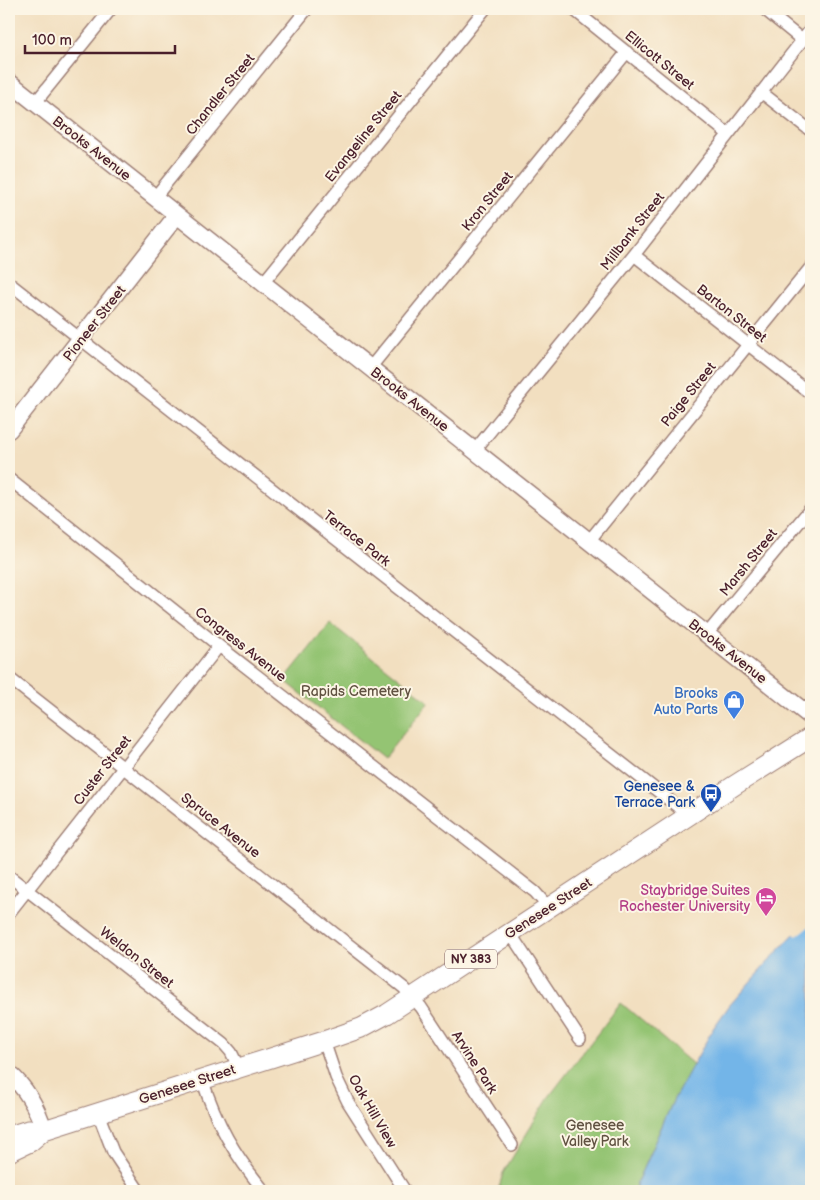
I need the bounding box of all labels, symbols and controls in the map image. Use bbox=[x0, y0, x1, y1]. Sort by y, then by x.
scale bar bbox=[25, 22, 175, 54]
street label: Ellicott Street bbox=[621, 27, 698, 94]
text: 100 m bbox=[32, 31, 72, 50]
street label: Chandler Street bbox=[182, 50, 259, 138]
street label: Evangeline Street bbox=[321, 87, 406, 185]
street label: Brooks Avenue bbox=[49, 113, 134, 184]
street label: Kron Street bbox=[458, 168, 517, 234]
street label: Millbank Street bbox=[597, 188, 668, 274]
street label: Pioneer Street bbox=[60, 281, 130, 365]
street label: Barton Street bbox=[693, 281, 771, 346]
street label: Paige Street bbox=[657, 358, 720, 430]
street label: Brooks Avenue bbox=[367, 364, 452, 435]
street label: Terrace Park bbox=[320, 507, 394, 570]
street label: Marsh Street bbox=[716, 525, 781, 599]
street label: Congress Avenue bbox=[191, 603, 290, 685]
street label: Brooks Avenue bbox=[685, 616, 770, 687]
park label: Rapids Cemetery bbox=[301, 683, 412, 700]
place label: Brooks Auto Parts bbox=[654, 685, 718, 718]
shop icon: Brooks Auto Parts bbox=[722, 689, 746, 720]
street label: Custer Street bbox=[70, 731, 135, 809]
place label: Genesee & Terrace Park bbox=[614, 778, 695, 811]
bus stop icon: Genesee & Terrace Park bbox=[699, 782, 723, 813]
street label: Spruce Avenue bbox=[178, 789, 264, 862]
street label: Genesee Street bbox=[502, 874, 596, 943]
place label: Staybridge Suites Rochester University bbox=[619, 882, 751, 915]
hotel icon: Staybridge Suites Rochester University bbox=[754, 886, 778, 917]
street label: Weldon Street bbox=[96, 923, 178, 992]
road number: NY 383 bbox=[445, 950, 497, 969]
street label: Arvine Park bbox=[448, 1028, 501, 1097]
street label: Genesee Street bbox=[137, 1061, 238, 1108]
street label: Oak Hill View bbox=[345, 1072, 401, 1151]
park label: Genesee Valley Park bbox=[561, 1117, 629, 1150]

